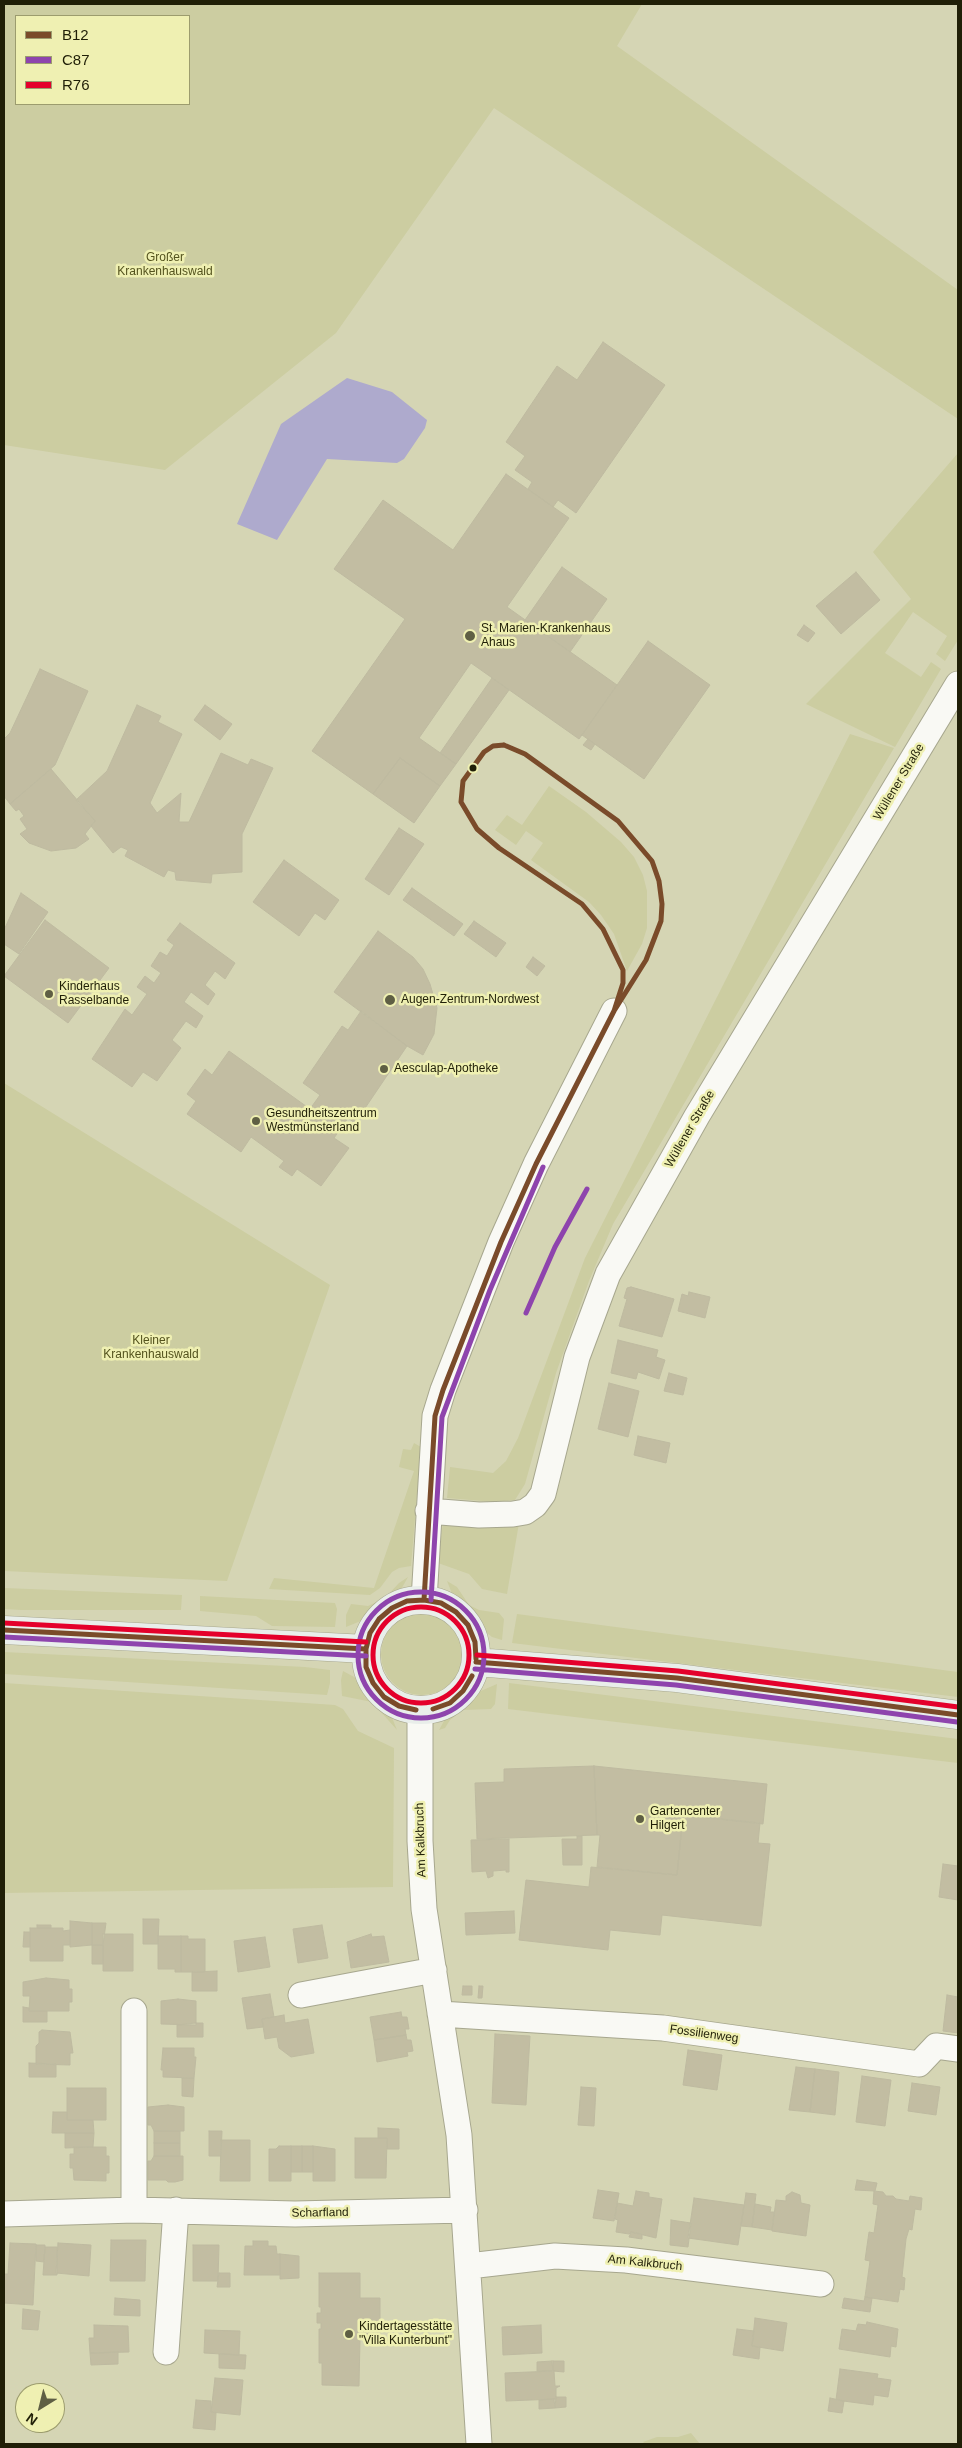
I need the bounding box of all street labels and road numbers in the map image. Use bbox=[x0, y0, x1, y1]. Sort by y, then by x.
street label: Wüllener Straße bbox=[871, 741, 927, 823]
street label: Wüllener Straße bbox=[662, 1088, 718, 1170]
street label: Am Kalkbruch bbox=[413, 1802, 429, 1878]
street label: Fossilienweg bbox=[669, 2022, 739, 2046]
street label: Scharfland bbox=[291, 2205, 349, 2221]
street label: Am Kalkbruch bbox=[607, 2252, 683, 2274]

